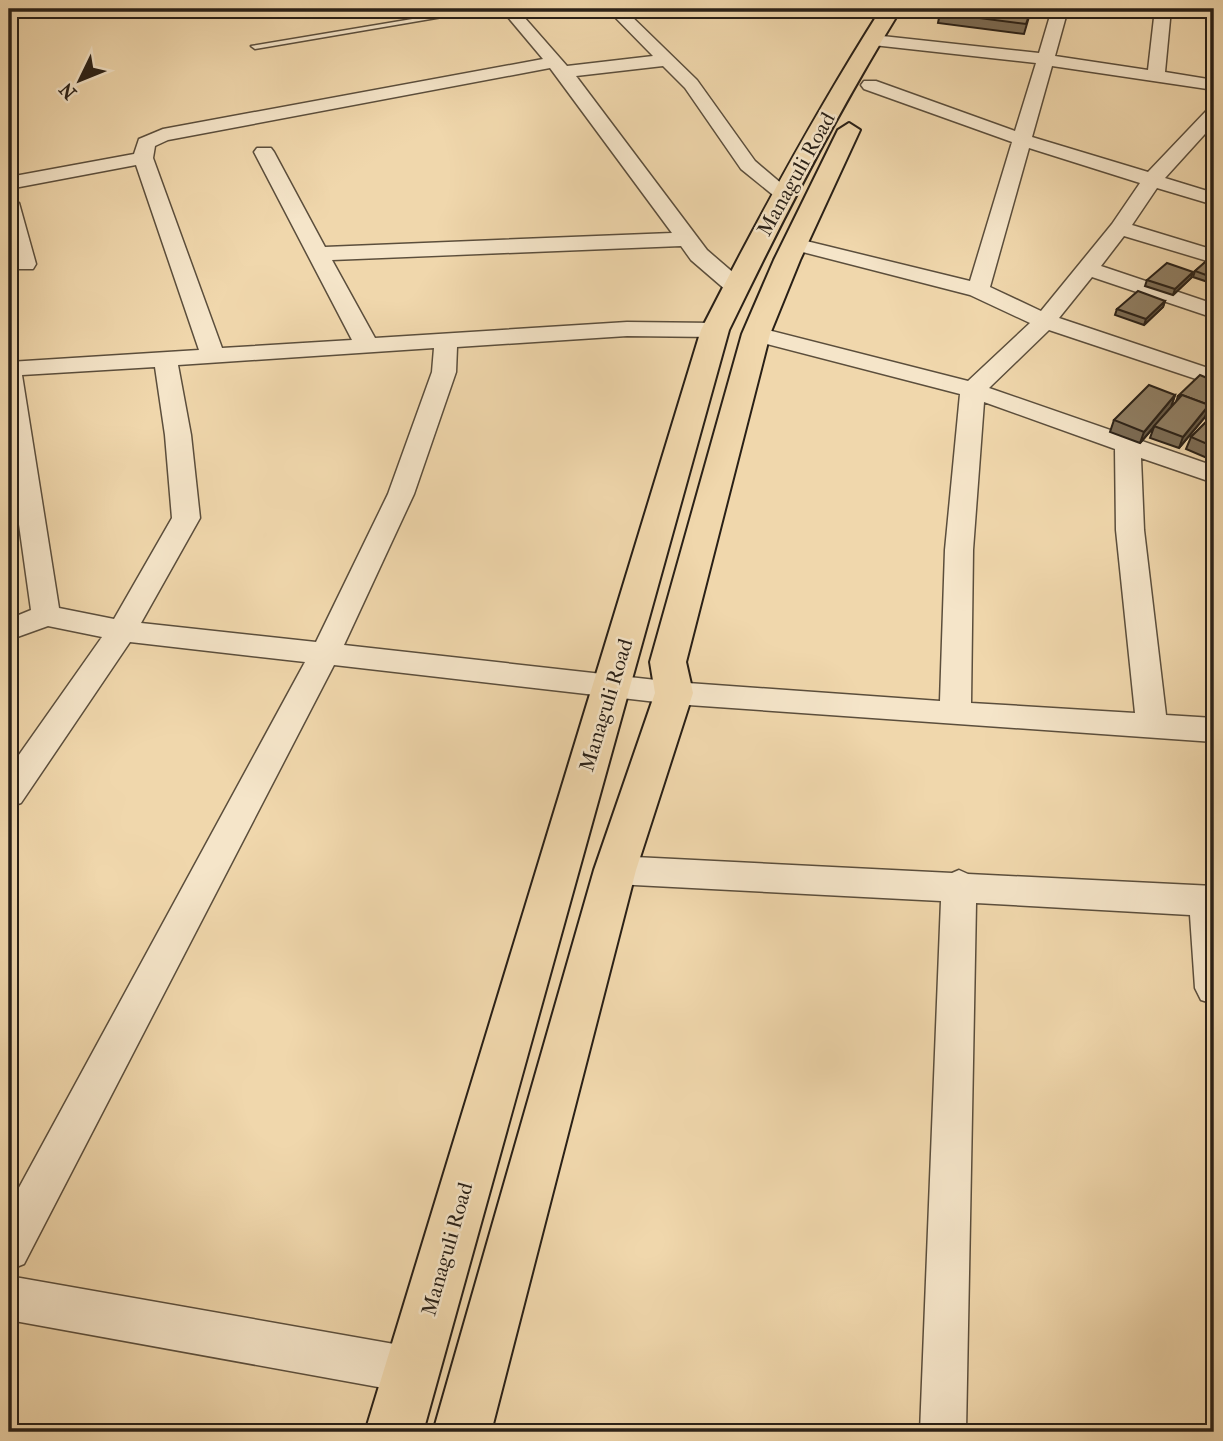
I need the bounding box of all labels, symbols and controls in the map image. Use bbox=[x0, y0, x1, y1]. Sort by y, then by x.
north arrow bbox=[46, 46, 116, 116]
text: N bbox=[55, 78, 81, 104]
street label: Managuli Road bbox=[752, 108, 840, 240]
street label: Managuli Road bbox=[574, 635, 638, 774]
street label: Managuli Road bbox=[417, 1179, 478, 1318]

